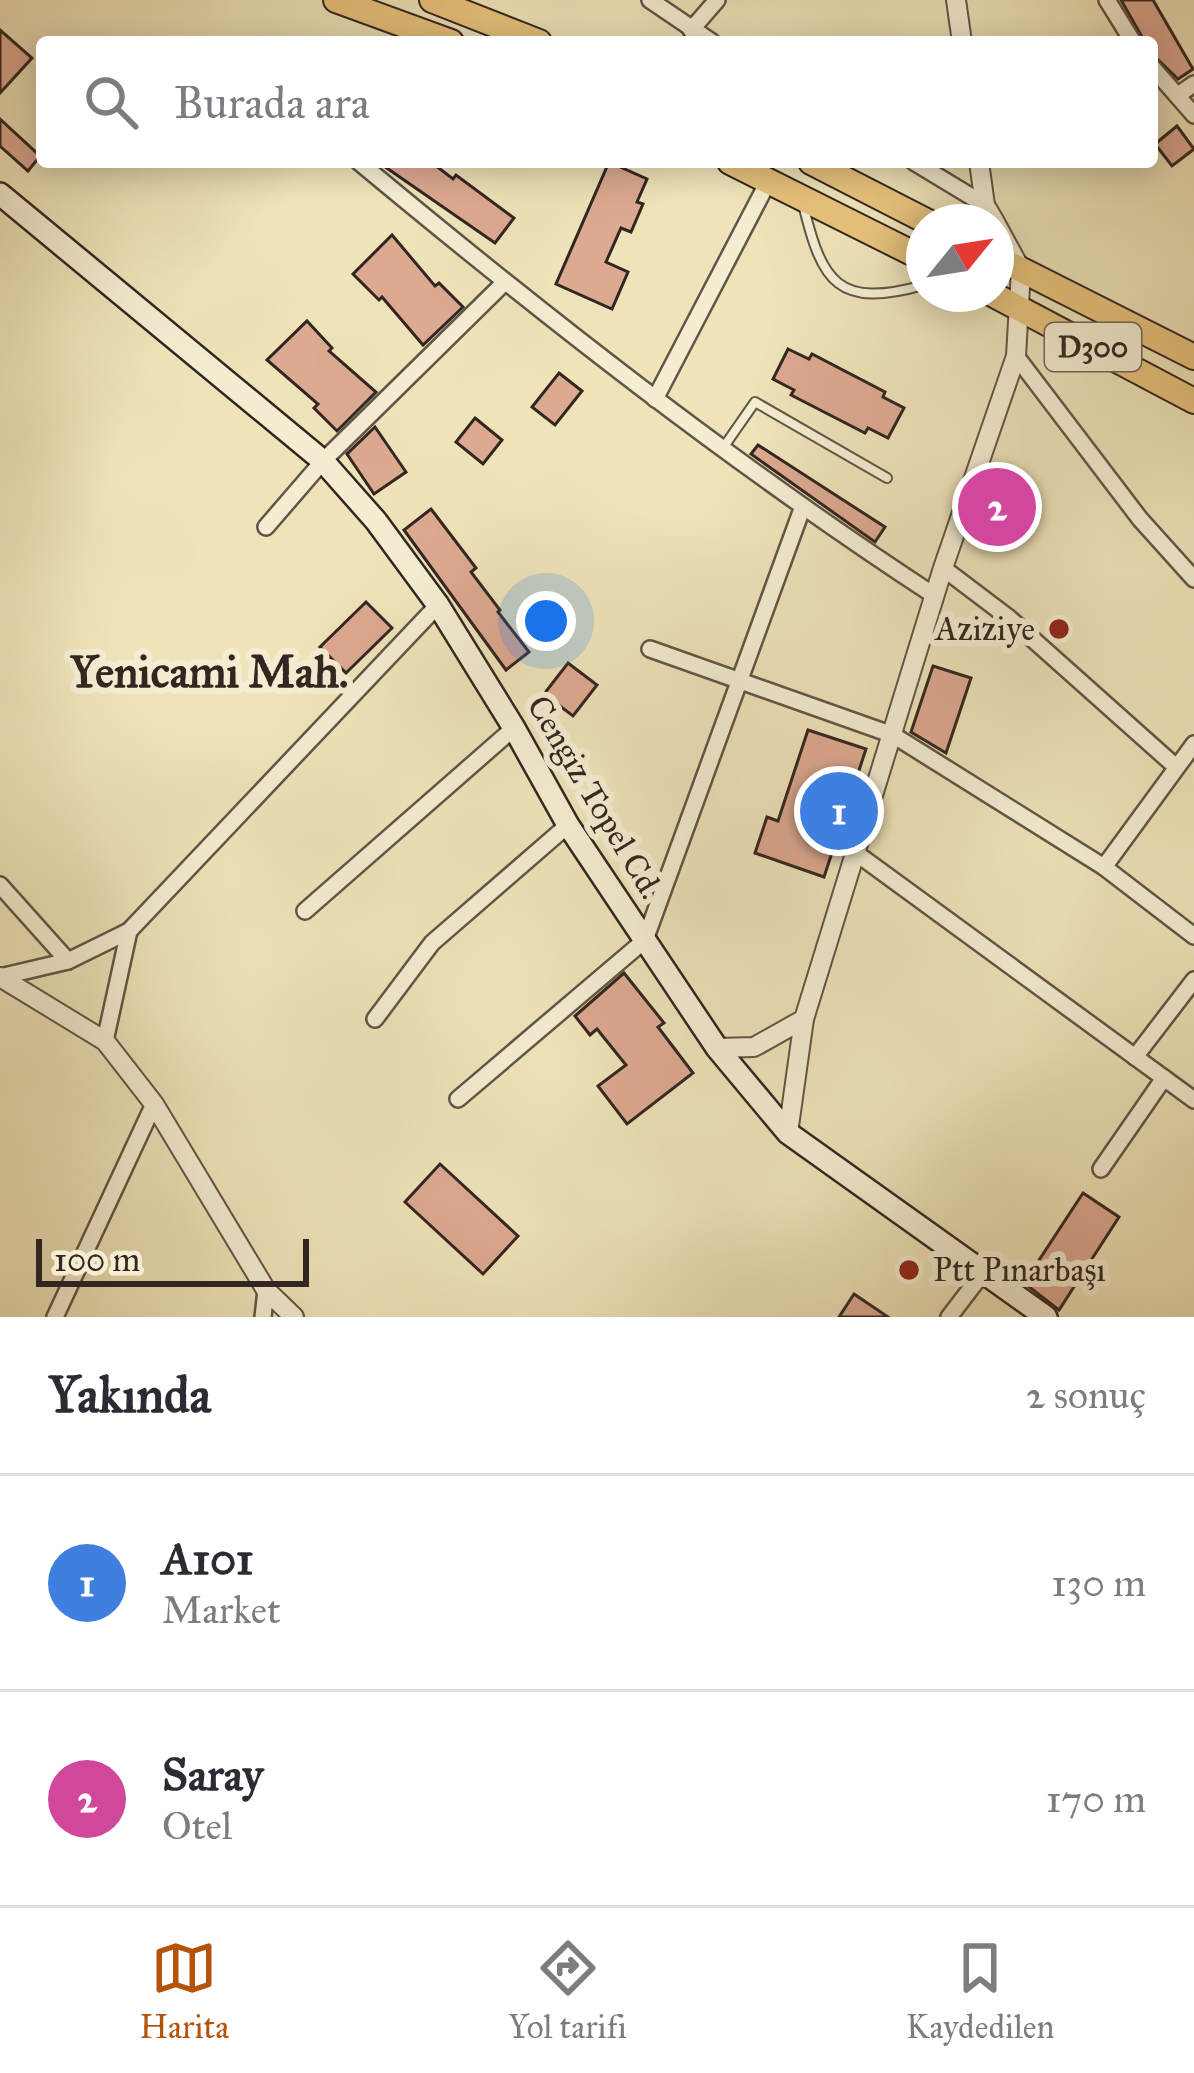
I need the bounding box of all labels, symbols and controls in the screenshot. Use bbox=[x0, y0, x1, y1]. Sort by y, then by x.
search box bbox=[36, 36, 1158, 168]
icon: search bbox=[78, 69, 144, 135]
text: Burada ara bbox=[174, 75, 370, 130]
north arrow bbox=[906, 204, 1014, 312]
road number: D300 bbox=[1045, 323, 1141, 371]
pin: 2 bbox=[958, 462, 1036, 552]
your location bbox=[516, 591, 576, 651]
place label: Aziziye bbox=[933, 609, 1035, 649]
marker: Aziziye bbox=[1046, 616, 1072, 642]
district label: Yenicami Mah. bbox=[70, 644, 348, 699]
street label: Cengiz Topel Cd. bbox=[519, 688, 671, 906]
pin: 1 bbox=[800, 766, 878, 856]
scale bar bbox=[36, 1233, 309, 1286]
text: 100 m bbox=[54, 1240, 140, 1280]
place label: Ptt Pınarbaşı bbox=[933, 1250, 1106, 1291]
marker: Ptt Pınarbaşı bbox=[896, 1257, 922, 1283]
text: Yakında bbox=[48, 1364, 211, 1426]
text: 2 sonuç bbox=[1026, 1371, 1146, 1419]
text: A101 bbox=[162, 1531, 253, 1586]
text: 1 bbox=[79, 1559, 95, 1607]
text: 130 m bbox=[1051, 1559, 1146, 1607]
text: Market bbox=[162, 1586, 281, 1634]
text: Saray bbox=[162, 1747, 263, 1802]
text: 2 bbox=[77, 1775, 97, 1823]
text: 170 m bbox=[1046, 1775, 1146, 1823]
text: Otel bbox=[162, 1802, 232, 1850]
tab: Harita bbox=[140, 1935, 229, 2047]
tab: Yol tarifi bbox=[508, 1935, 627, 2047]
tab: Kaydedilen bbox=[906, 1935, 1054, 2047]

